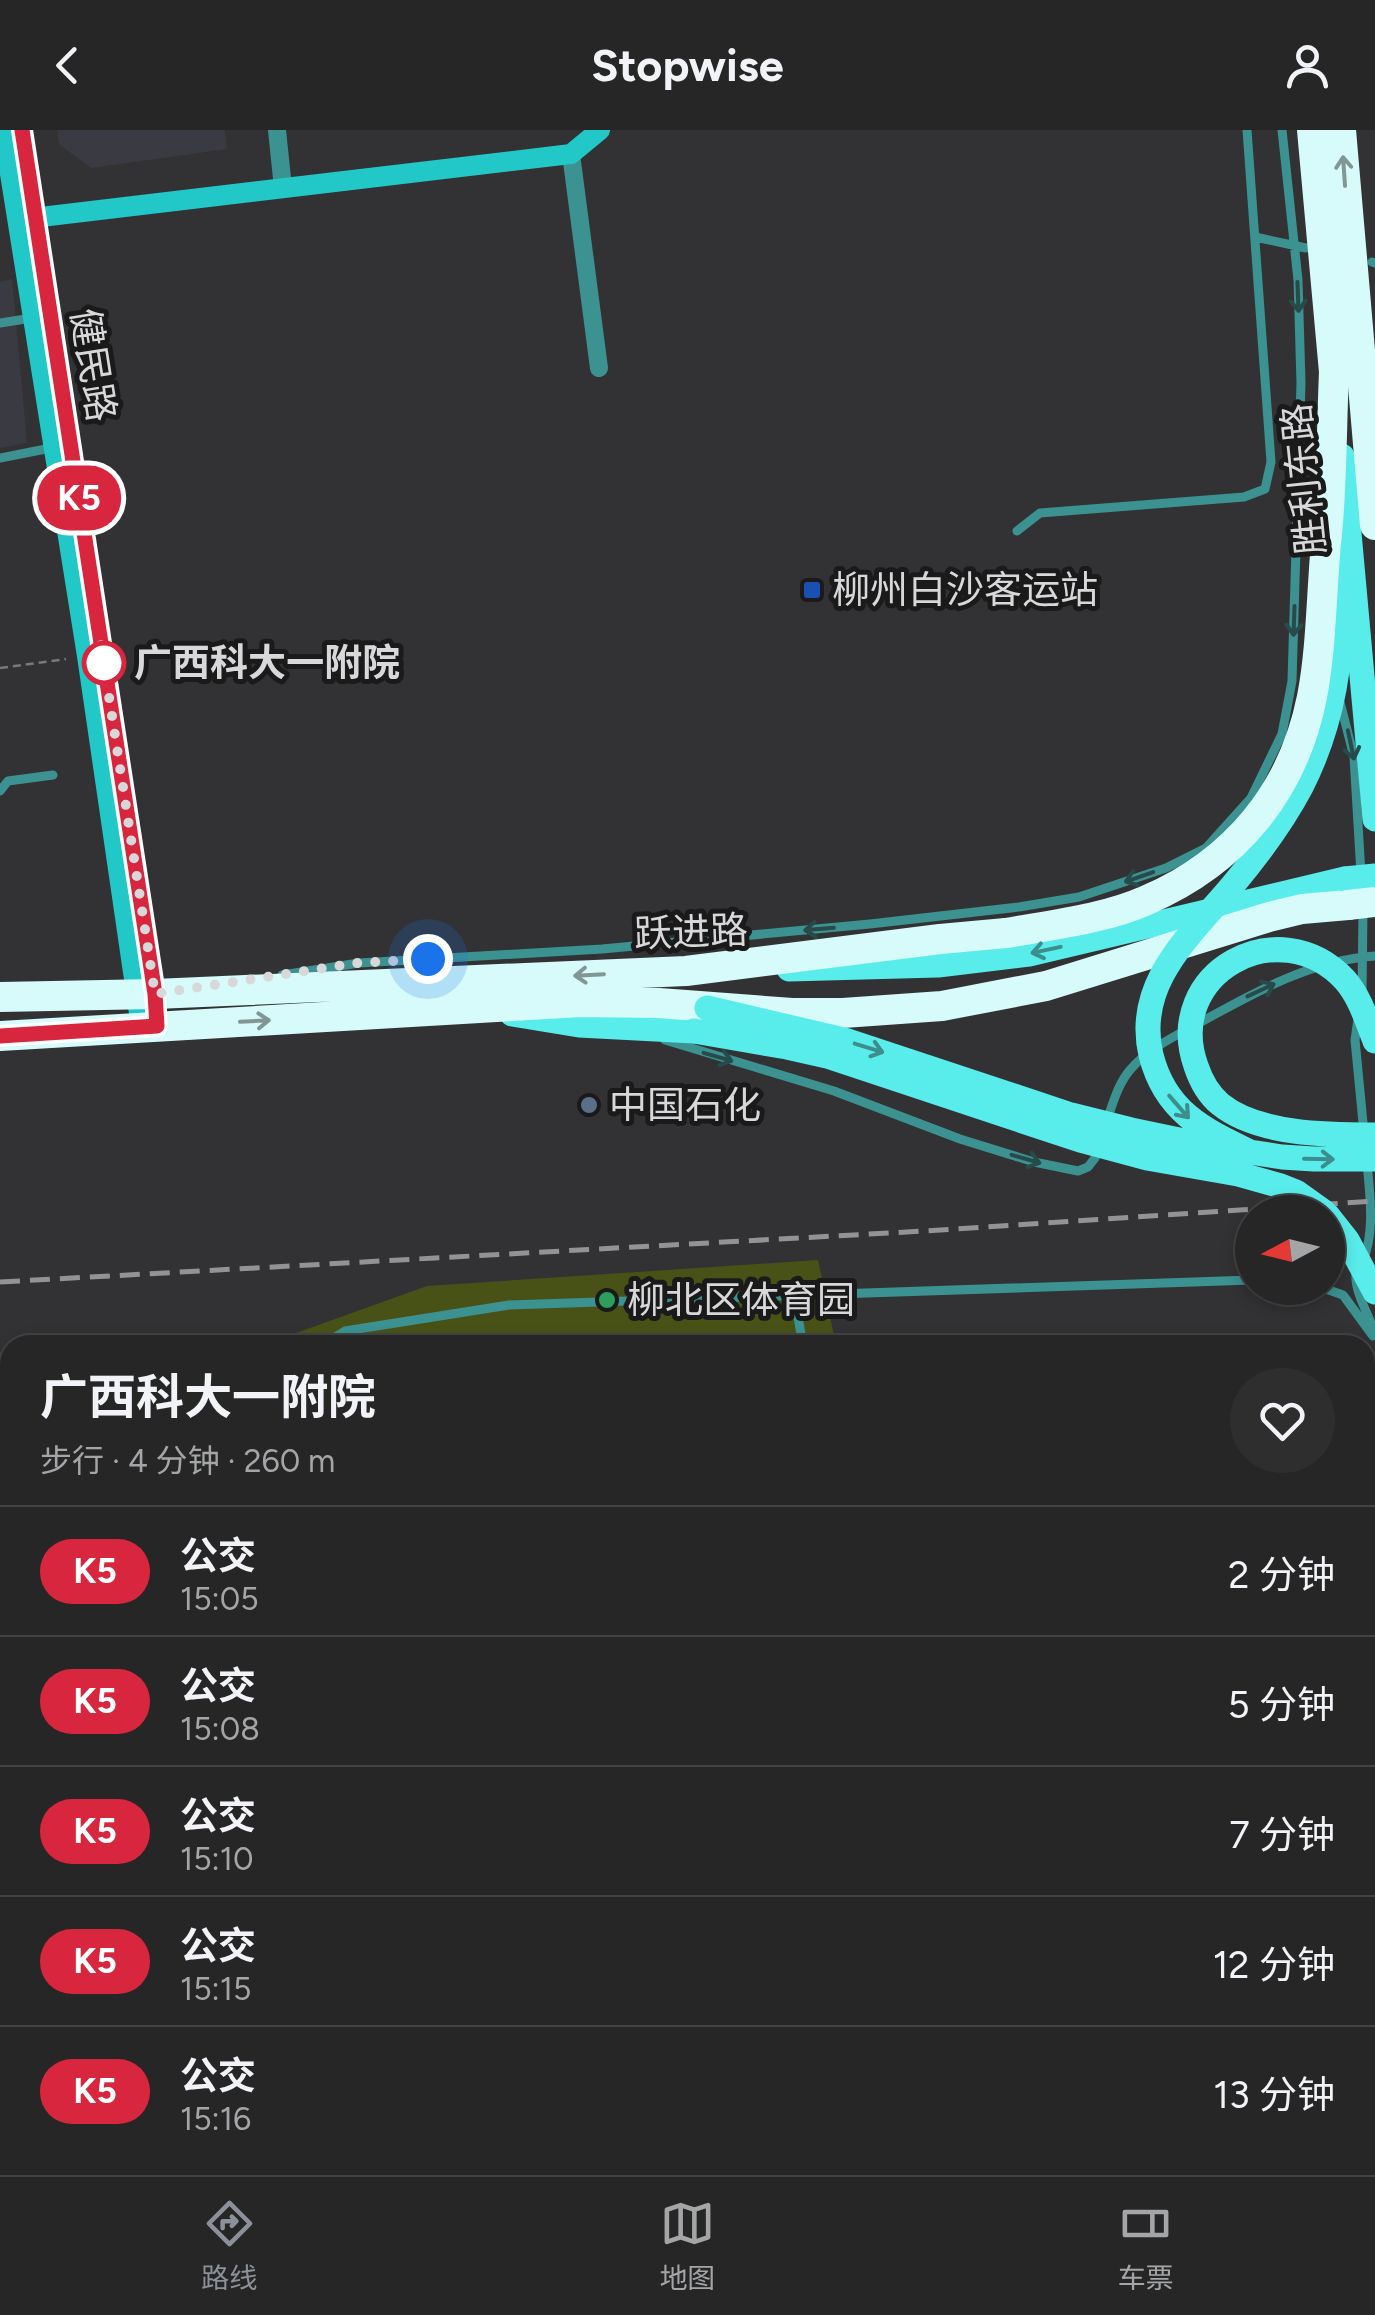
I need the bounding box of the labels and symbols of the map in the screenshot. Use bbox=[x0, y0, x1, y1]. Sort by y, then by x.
one-way arrow bbox=[1334, 155, 1353, 187]
one-way arrow bbox=[1289, 280, 1308, 312]
street label: 健民路 bbox=[61, 305, 125, 425]
street label: 胜利东路 bbox=[1273, 401, 1335, 557]
line badge: K5 bbox=[34, 466, 124, 530]
place label: 柳州白沙客运站 bbox=[832, 567, 1098, 613]
marker: 柳州白沙客运站 bbox=[801, 579, 823, 601]
one-way arrow bbox=[1285, 605, 1304, 637]
place label: 广西科大一附院 bbox=[134, 640, 400, 686]
marker: 广西科大一附院 bbox=[83, 642, 125, 684]
one-way arrow bbox=[1342, 728, 1361, 760]
one-way arrow bbox=[1125, 869, 1156, 887]
street label: 跃进路 bbox=[633, 907, 749, 957]
one-way arrow bbox=[804, 919, 836, 938]
your location bbox=[403, 934, 453, 984]
one-way arrow bbox=[1031, 942, 1063, 960]
one-way arrow bbox=[574, 966, 606, 985]
one-way arrow bbox=[1245, 979, 1275, 998]
one-way arrow bbox=[238, 1011, 270, 1030]
one-way arrow bbox=[853, 1040, 885, 1058]
one-way arrow bbox=[701, 1048, 733, 1067]
place label: 中国石化 bbox=[609, 1082, 761, 1128]
marker: 中国石化 bbox=[578, 1094, 600, 1116]
one-way arrow bbox=[1168, 1094, 1191, 1119]
one-way arrow bbox=[1302, 1149, 1335, 1168]
one-way arrow bbox=[1010, 1151, 1041, 1169]
north arrow bbox=[1235, 1195, 1345, 1305]
place label: 柳北区体育园 bbox=[627, 1277, 855, 1323]
marker: 柳北区体育园 bbox=[596, 1289, 618, 1311]

